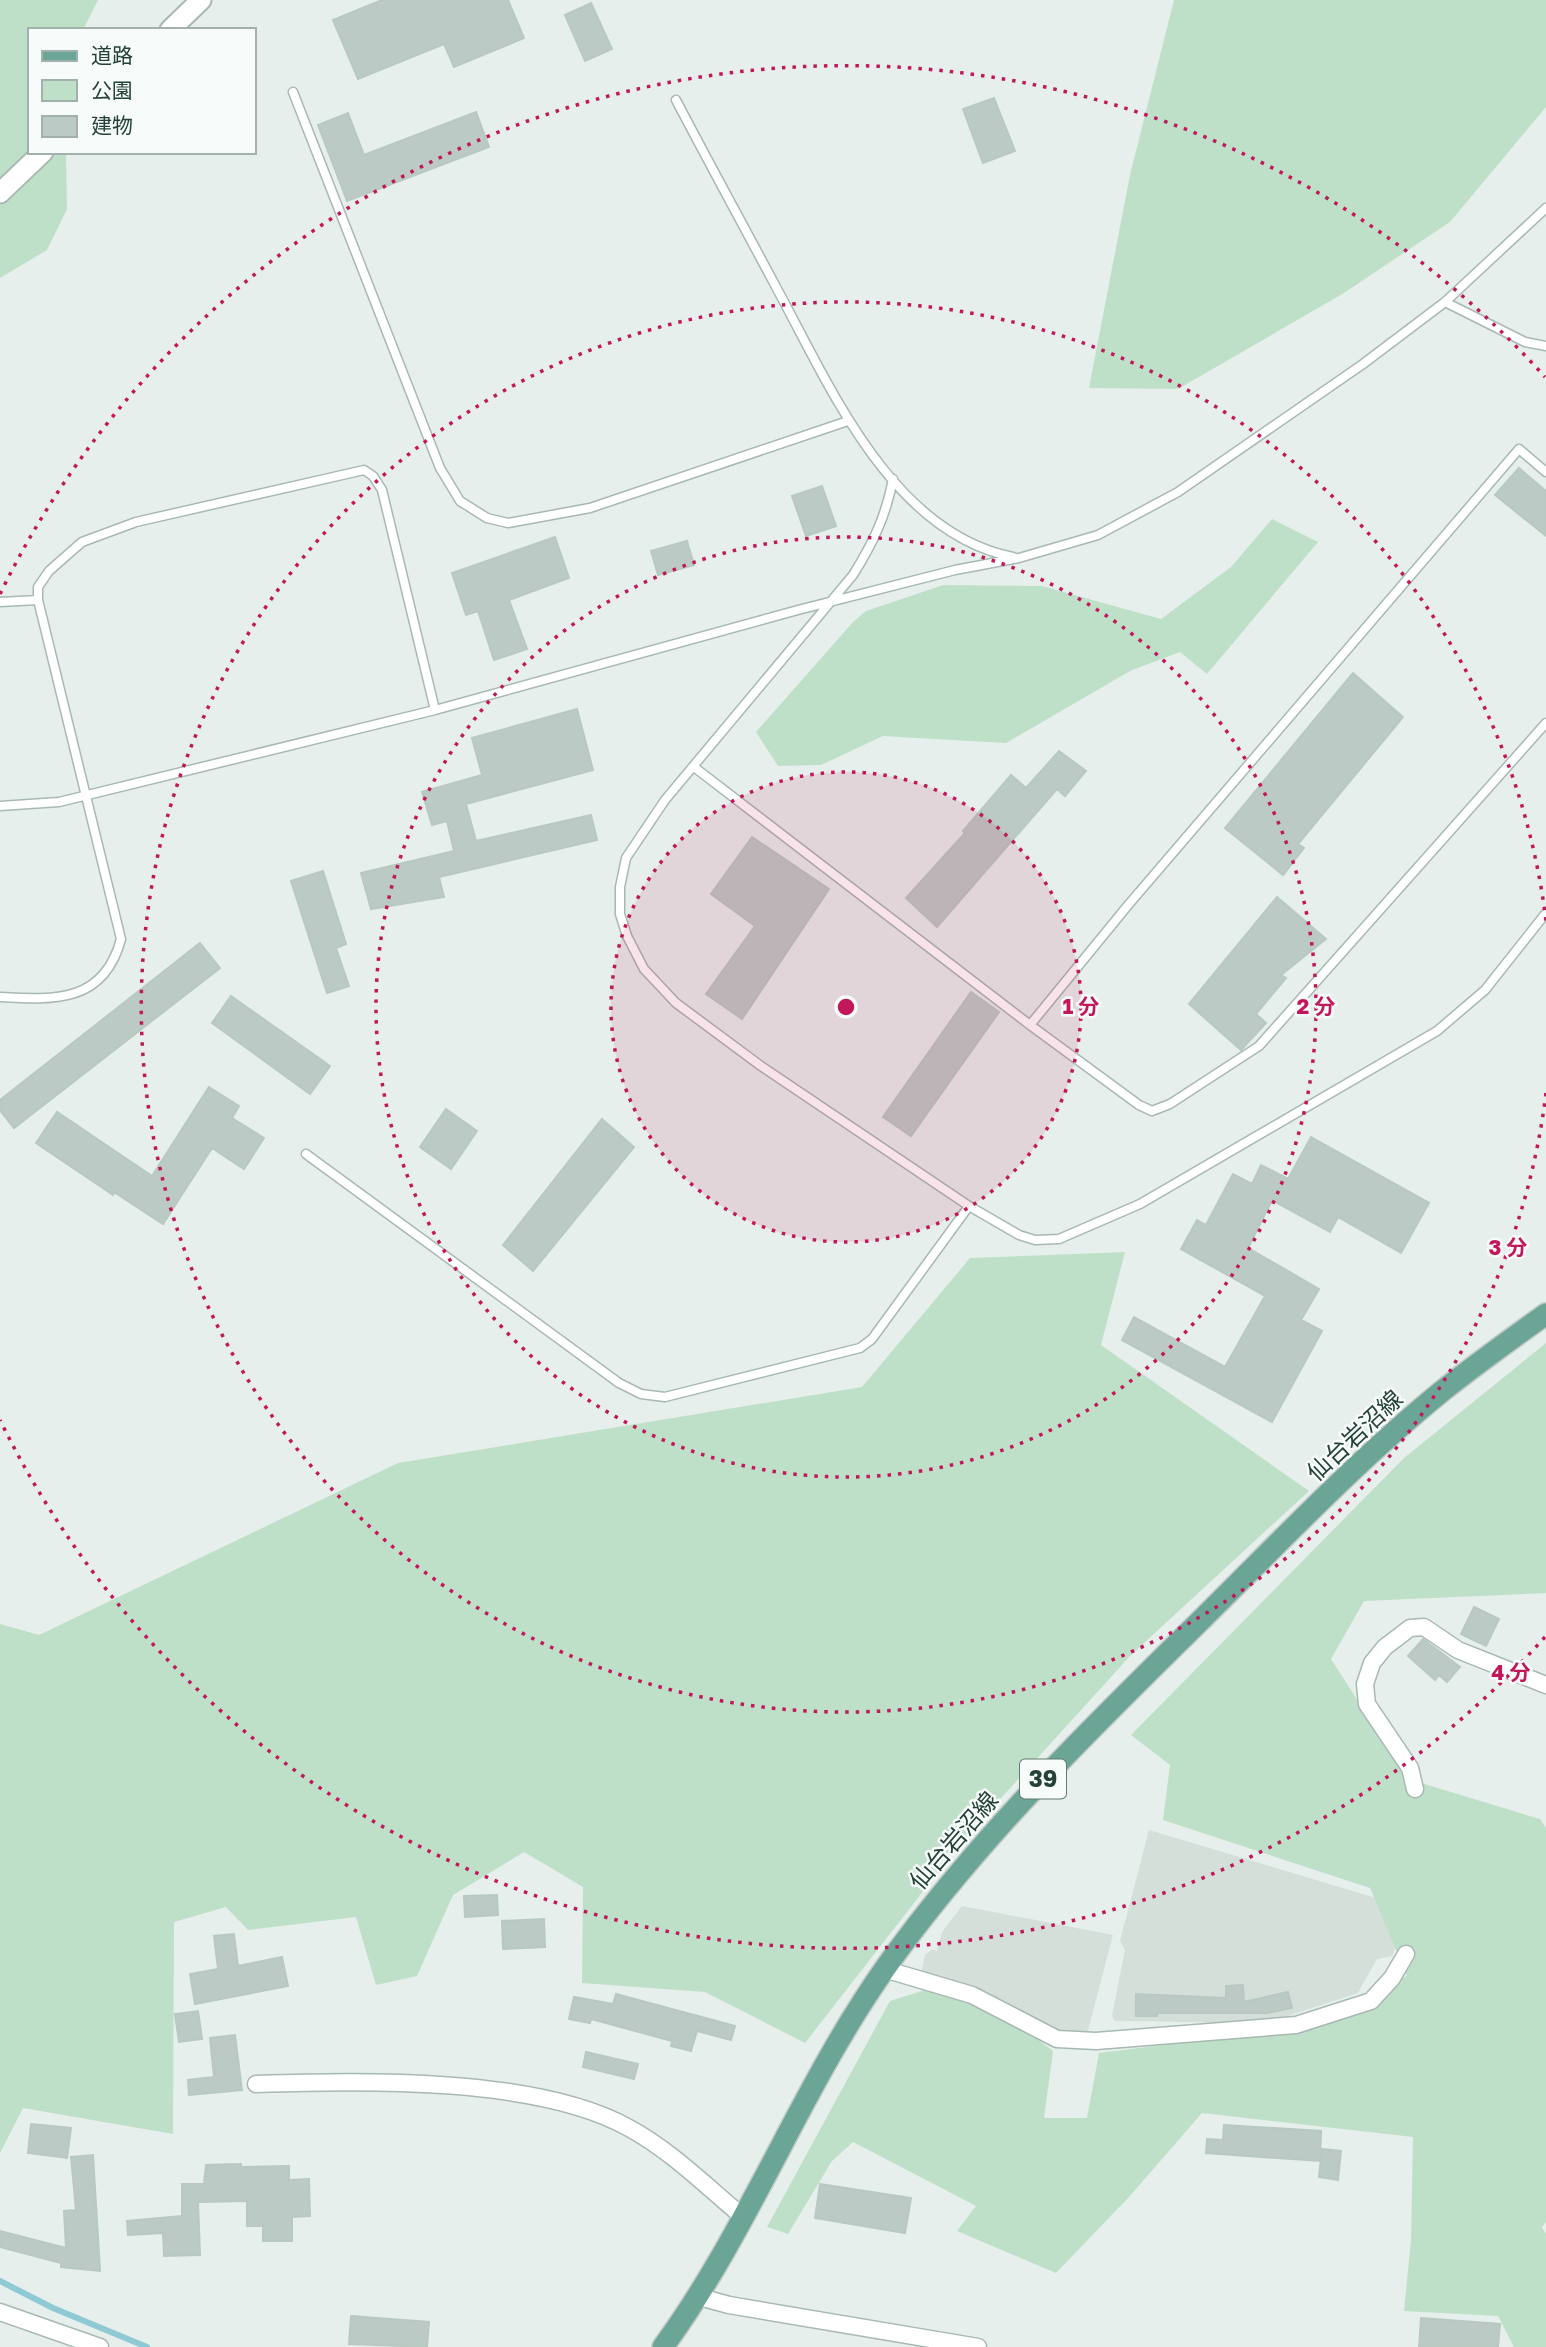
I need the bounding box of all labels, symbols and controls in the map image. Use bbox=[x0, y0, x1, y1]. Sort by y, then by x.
legend bbox=[28, 28, 256, 154]
text: 道路 bbox=[91, 42, 133, 68]
text: 公園 bbox=[91, 77, 133, 103]
text: 建物 bbox=[91, 112, 133, 138]
text: 1 分 bbox=[1062, 993, 1100, 1019]
text: 2 分 bbox=[1296, 993, 1336, 1019]
centre of rings bbox=[834, 995, 858, 1019]
text: 3 分 bbox=[1488, 1234, 1528, 1260]
street label: 仙台岩沼線 bbox=[1300, 1383, 1408, 1486]
text: 4 分 bbox=[1491, 1659, 1531, 1685]
road number: 39 bbox=[1020, 1760, 1066, 1798]
street label: 仙台岩沼線 bbox=[903, 1785, 1003, 1895]

